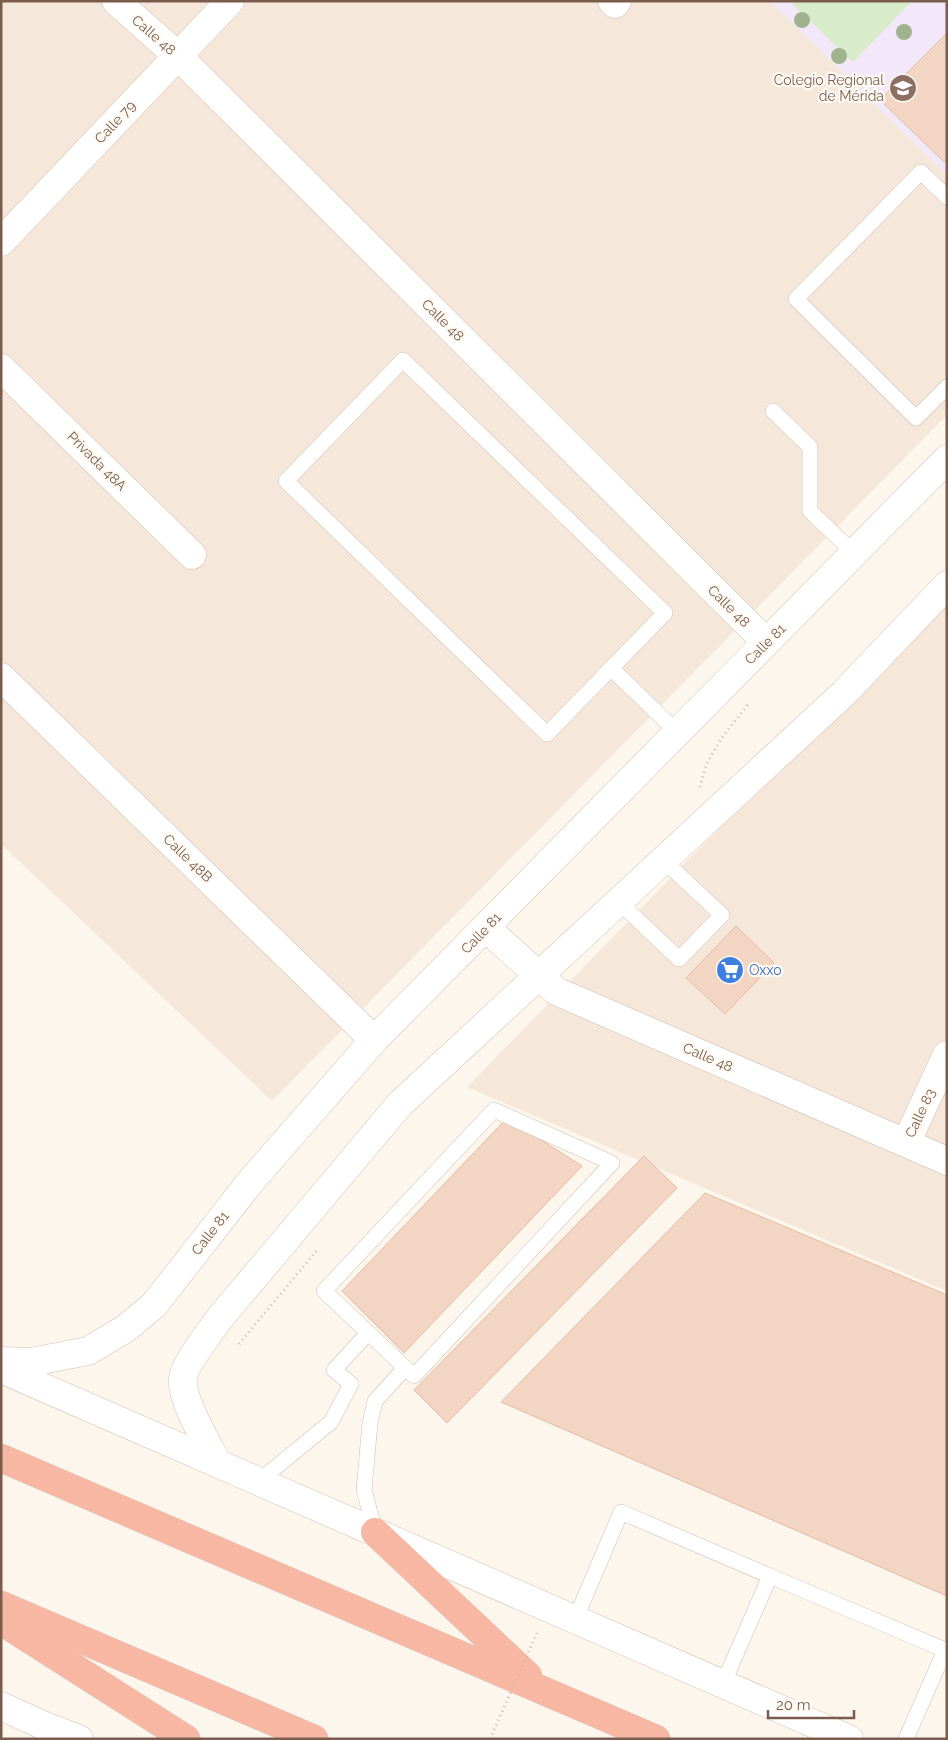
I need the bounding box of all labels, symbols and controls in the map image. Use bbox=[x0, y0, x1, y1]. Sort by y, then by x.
street label: Calle 48 bbox=[129, 12, 179, 58]
place label: Colegio Regional de Mérida bbox=[774, 72, 884, 104]
school or university icon: Colegio Regional de Mérida bbox=[888, 73, 918, 103]
street label: Calle 79 bbox=[91, 97, 139, 147]
street label: Calle 48 bbox=[419, 296, 467, 344]
street label: Privada 48A bbox=[64, 428, 130, 494]
street label: Calle 48 bbox=[705, 582, 753, 630]
street label: Calle 81 bbox=[741, 620, 789, 668]
street label: Calle 48B bbox=[160, 831, 216, 885]
street label: Calle 81 bbox=[458, 909, 504, 957]
supermarket icon: Oxxo bbox=[715, 955, 745, 985]
place label: Oxxo bbox=[749, 962, 782, 978]
street label: Calle 48 bbox=[681, 1039, 735, 1075]
street label: Calle 83 bbox=[902, 1086, 938, 1140]
street label: Calle 81 bbox=[188, 1208, 232, 1258]
scale bar bbox=[768, 1688, 854, 1720]
text: 20 m bbox=[776, 1696, 811, 1714]

